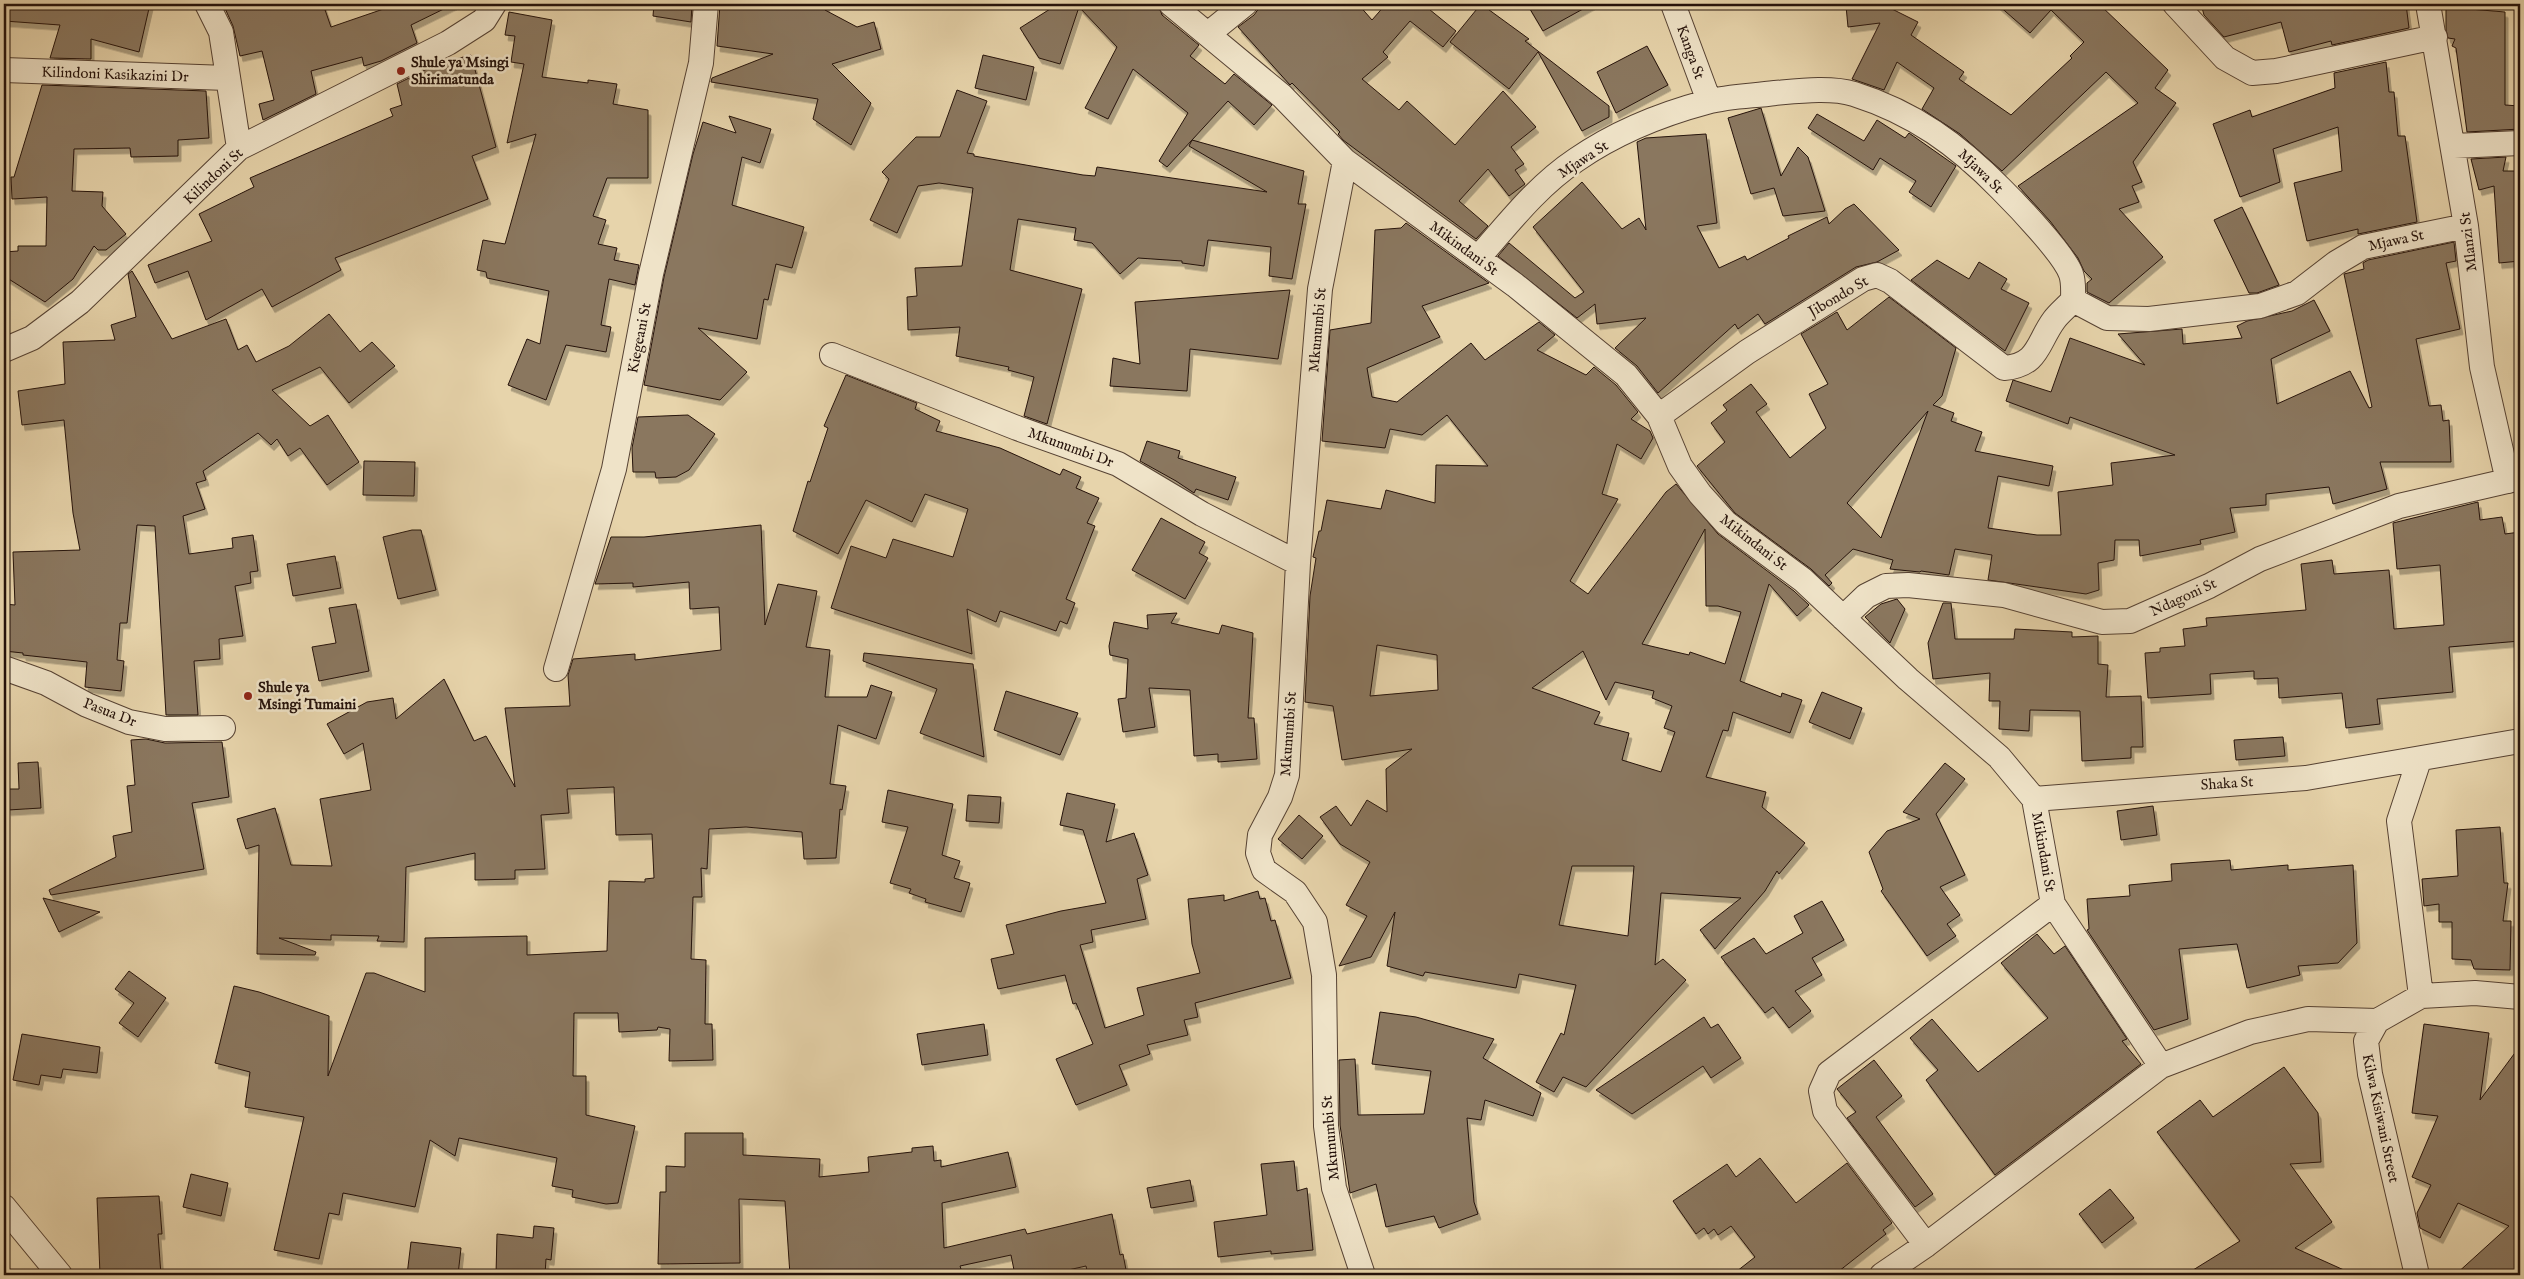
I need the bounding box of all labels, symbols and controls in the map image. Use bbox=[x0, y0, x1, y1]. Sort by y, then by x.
street label: Kanga St bbox=[1672, 23, 1709, 82]
place label: Shule ya Msingi Shirimatunda bbox=[411, 53, 509, 89]
street label: Kilindoni Kasikazini Dr bbox=[41, 62, 189, 87]
marker: Shule ya Msingi Shirimatunda bbox=[395, 65, 407, 77]
street label: Mjawa St bbox=[1554, 136, 1612, 183]
street label: Kilindoni St bbox=[179, 144, 247, 209]
street label: Mjawa St bbox=[1954, 145, 2008, 198]
street label: Mlanzi St bbox=[2455, 211, 2482, 273]
street label: Mikindani St bbox=[1425, 217, 1502, 280]
street label: Mjawa St bbox=[2367, 225, 2426, 256]
street label: Jibondo St bbox=[1803, 272, 1872, 322]
street label: Mkunumbi St bbox=[1304, 287, 1331, 373]
street label: Kiegeani St bbox=[623, 301, 656, 375]
street label: Mkunumbi Dr bbox=[1025, 423, 1117, 472]
street label: Mikindani St bbox=[1716, 510, 1791, 575]
street label: Ndagoni St bbox=[2147, 574, 2220, 621]
place label: Shule ya Msingi Tumaini bbox=[258, 678, 356, 714]
marker: Shule ya Msingi Tumaini bbox=[242, 690, 254, 702]
street label: Mkunumbi St bbox=[1276, 691, 1301, 777]
street label: Pasua Dr bbox=[81, 694, 140, 731]
street label: Shaka St bbox=[2200, 772, 2254, 795]
street label: Mikindani St bbox=[2027, 811, 2060, 893]
street label: Kilwa Kisiwani Street bbox=[2358, 1052, 2403, 1184]
street label: Mkunumbi St bbox=[1317, 1095, 1344, 1181]

